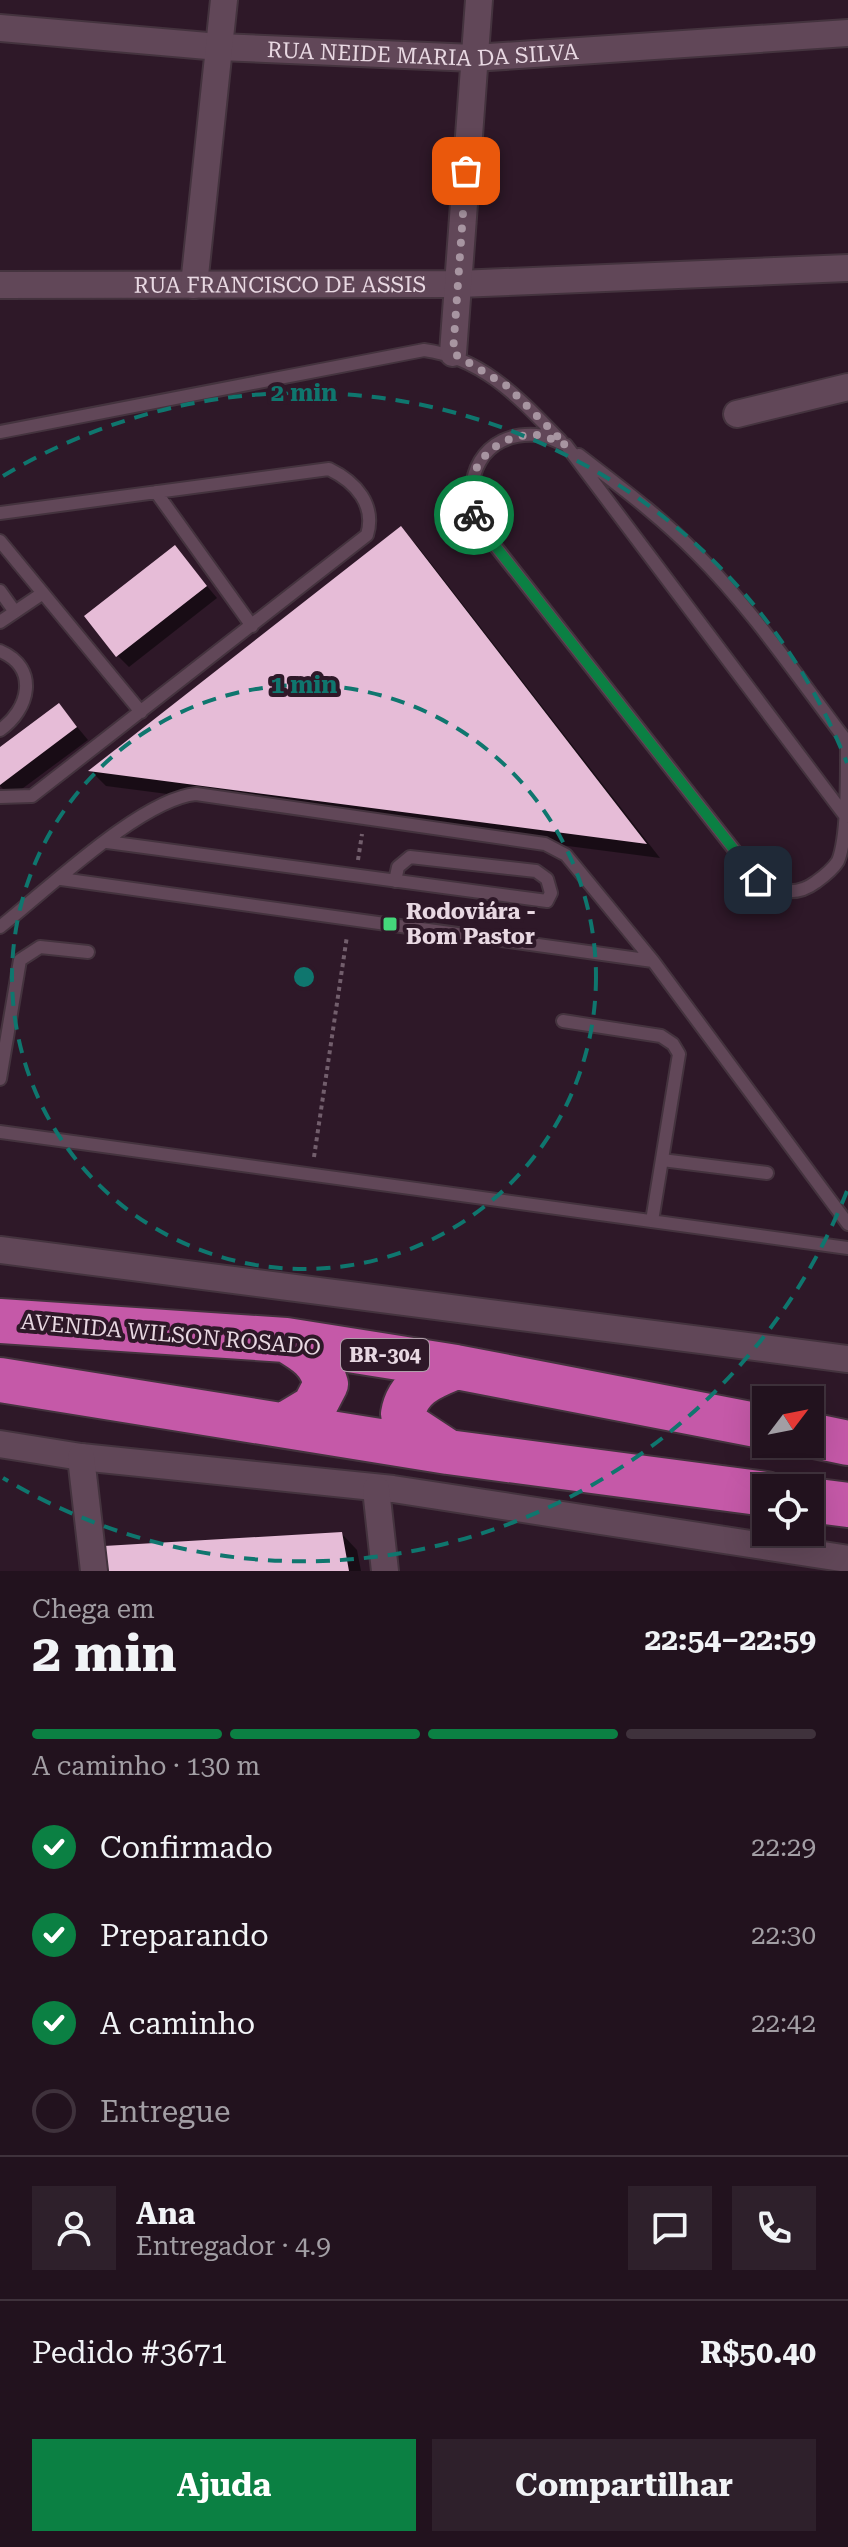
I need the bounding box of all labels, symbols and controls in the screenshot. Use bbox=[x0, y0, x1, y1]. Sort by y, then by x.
street label: RUA NEIDE MARIA DA SILVA bbox=[267, 37, 580, 71]
pin bbox=[432, 137, 500, 205]
icon: bag bbox=[444, 149, 488, 193]
street label: RUA FRANCISCO DE ASSIS bbox=[134, 272, 426, 298]
text: 2 min bbox=[271, 379, 337, 407]
courier bbox=[434, 475, 514, 555]
icon: bike bbox=[452, 493, 496, 537]
text: 1 min bbox=[271, 671, 337, 699]
pin bbox=[724, 846, 792, 914]
icon: home bbox=[736, 858, 780, 902]
place label: Rodoviára - Bom Pastor bbox=[406, 899, 536, 949]
marker: Rodoviára - Bom Pastor bbox=[381, 915, 399, 933]
centre of rings bbox=[290, 963, 318, 991]
street label: AVENIDA WILSON ROSADO bbox=[20, 1309, 322, 1360]
road number: BR-304 bbox=[341, 1339, 429, 1371]
north arrow bbox=[752, 1386, 824, 1458]
map controls bbox=[752, 1386, 824, 1546]
button: locate bbox=[752, 1474, 824, 1546]
text: Chega em bbox=[32, 1594, 155, 1624]
text: 22:54–22:59 bbox=[644, 1622, 816, 1657]
text: 2 min bbox=[32, 1623, 177, 1684]
text: A caminho · 130 m bbox=[32, 1751, 260, 1781]
icon: check bbox=[32, 1825, 76, 1869]
text: Confirmado bbox=[100, 1830, 273, 1865]
text: 22:29 bbox=[751, 1832, 816, 1862]
icon: check bbox=[32, 1913, 76, 1957]
text: Preparando bbox=[100, 1918, 269, 1953]
text: 22:30 bbox=[751, 1920, 816, 1950]
icon: check bbox=[32, 2001, 76, 2045]
text: A caminho bbox=[100, 2006, 255, 2041]
text: 22:42 bbox=[751, 2008, 816, 2038]
text: Entregue bbox=[100, 2094, 230, 2129]
button: person bbox=[32, 2186, 116, 2270]
button: chat bbox=[628, 2186, 712, 2270]
button: phone bbox=[732, 2186, 816, 2270]
text: Ana bbox=[136, 2196, 195, 2231]
text: Entregador · 4.9 bbox=[136, 2231, 331, 2261]
text: Pedido #3671 bbox=[32, 2335, 227, 2370]
text: R$50.40 bbox=[700, 2335, 816, 2370]
button: Ajuda bbox=[32, 2439, 416, 2531]
button: Compartilhar bbox=[432, 2439, 816, 2531]

